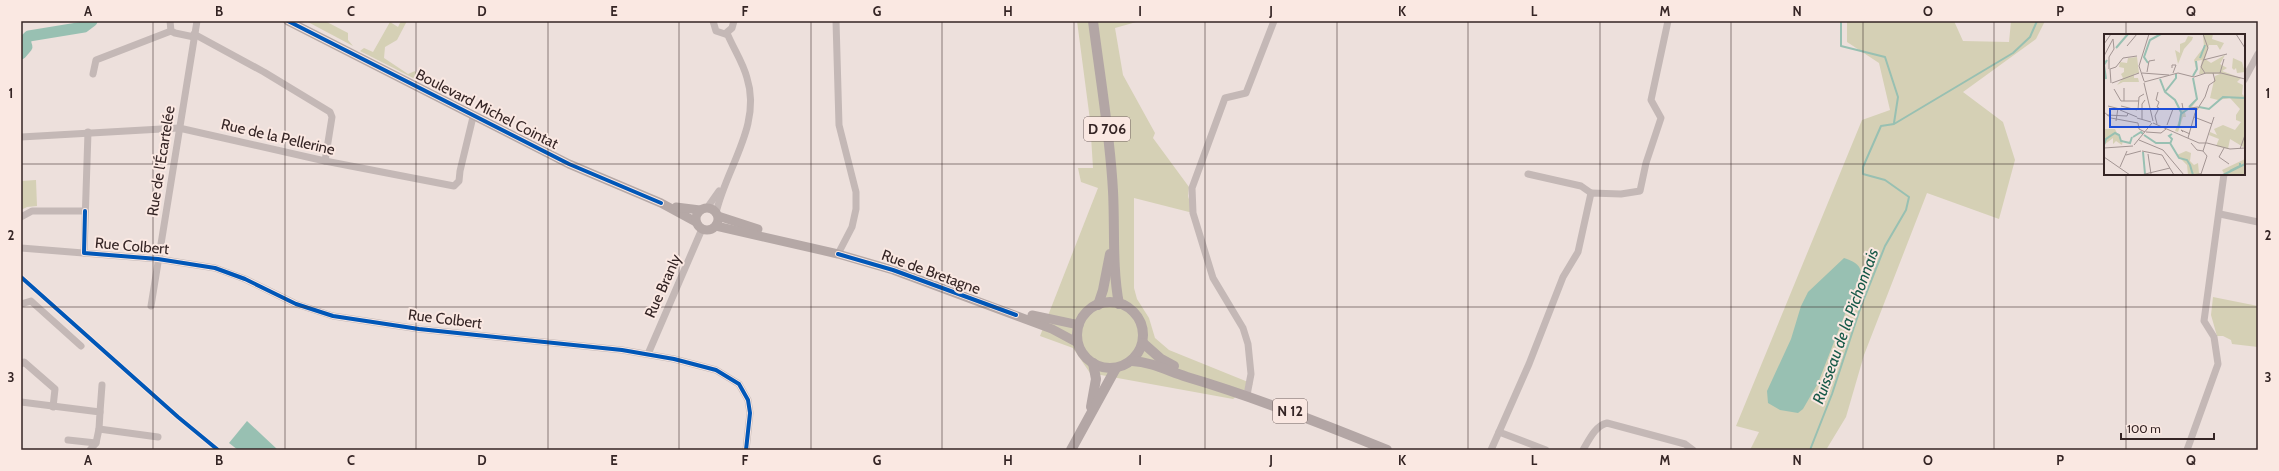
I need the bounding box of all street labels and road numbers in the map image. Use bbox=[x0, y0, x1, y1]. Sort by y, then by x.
street label: Boulevard Michel Cointat bbox=[413, 65, 561, 153]
street label: Rue de l'Écartelée bbox=[142, 104, 179, 217]
street label: Rue de la Pellerine bbox=[219, 115, 337, 159]
road number: D 706 bbox=[1084, 117, 1130, 141]
street label: Rue Colbert bbox=[94, 234, 170, 258]
street label: Rue de Bretagne bbox=[879, 246, 983, 298]
street label: Rue Branly bbox=[641, 251, 685, 321]
street label: Rue Colbert bbox=[407, 306, 483, 332]
road number: N 12 bbox=[1273, 399, 1307, 423]

